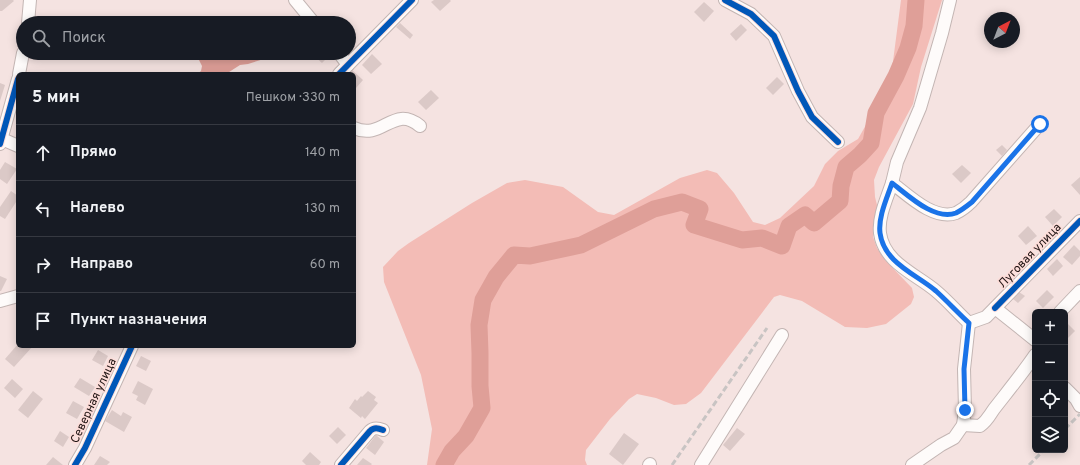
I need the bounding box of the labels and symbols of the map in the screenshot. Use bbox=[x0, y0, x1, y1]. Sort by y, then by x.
north arrow bbox=[984, 12, 1020, 48]
route start bbox=[1031, 115, 1049, 133]
street label: Луговая улица bbox=[995, 220, 1065, 292]
street label: Северная улица bbox=[67, 356, 121, 446]
route end bbox=[956, 401, 974, 419]

